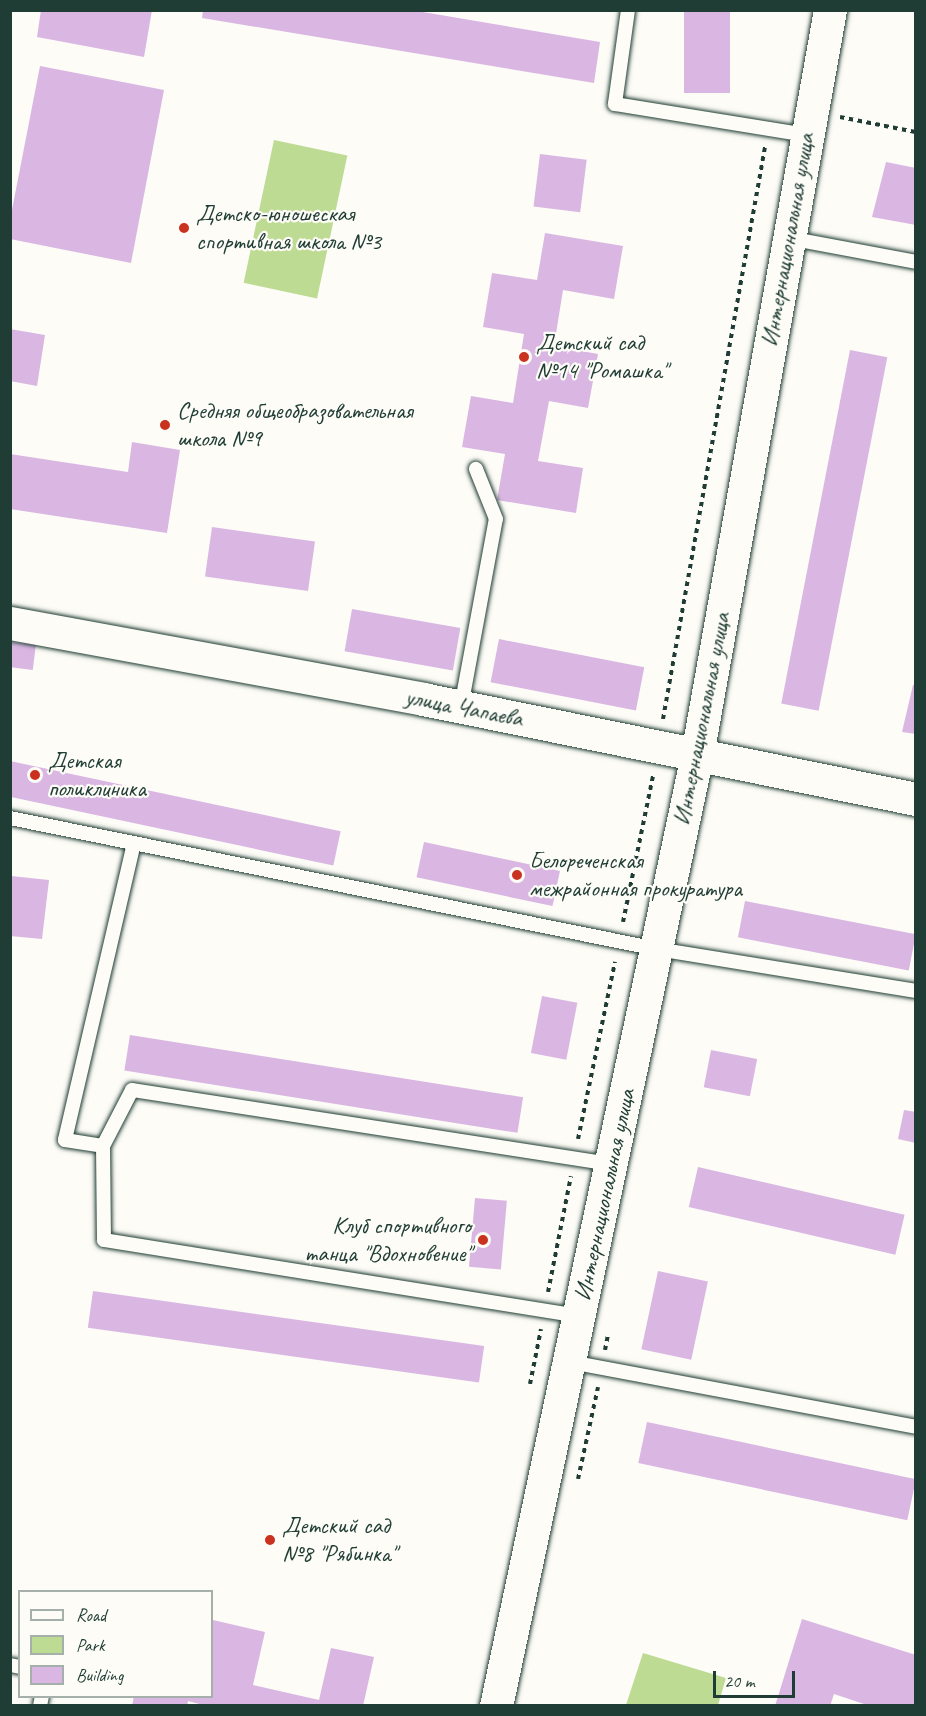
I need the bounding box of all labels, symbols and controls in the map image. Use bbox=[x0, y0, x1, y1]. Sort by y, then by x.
street label: Интернациональная улица bbox=[755, 131, 821, 349]
place label: Детско-юношеская спортивная школа №3 bbox=[196, 200, 381, 256]
marker: Детско-юношеская спортивная школа №3 bbox=[177, 221, 191, 235]
place label: Детский сад №14 "Ромашка" bbox=[536, 329, 667, 385]
marker: Детский сад №14 "Ромашка" bbox=[517, 350, 531, 364]
place label: Средняя общеобразовательная школа №9 bbox=[177, 397, 413, 453]
marker: Средняя общеобразовательная школа №9 bbox=[158, 418, 172, 432]
street label: Интернациональная улица bbox=[667, 610, 737, 828]
street label: улица Чапаева bbox=[403, 682, 525, 734]
place label: Детская поликлиника bbox=[48, 747, 146, 803]
marker: Детская поликлиника bbox=[26, 766, 44, 784]
place label: Белореченская межрайонная прокуратура bbox=[529, 847, 745, 903]
marker: Белореченская межрайонная прокуратура bbox=[510, 868, 524, 882]
street label: Интернациональная улица bbox=[568, 1086, 642, 1304]
place label: Клуб спортивного танца "Вдохновение" bbox=[304, 1212, 471, 1268]
marker: Клуб спортивного танца "Вдохновение" bbox=[476, 1233, 490, 1247]
place label: Детский сад №8 "Рябинка" bbox=[282, 1512, 396, 1568]
marker: Детский сад №8 "Рябинка" bbox=[263, 1533, 277, 1547]
legend bbox=[18, 1590, 213, 1698]
text: Road bbox=[76, 1604, 106, 1626]
text: Park bbox=[76, 1634, 105, 1656]
scale bar bbox=[716, 1659, 798, 1697]
text: Building bbox=[76, 1664, 123, 1686]
text: 20 m bbox=[724, 1670, 755, 1692]

